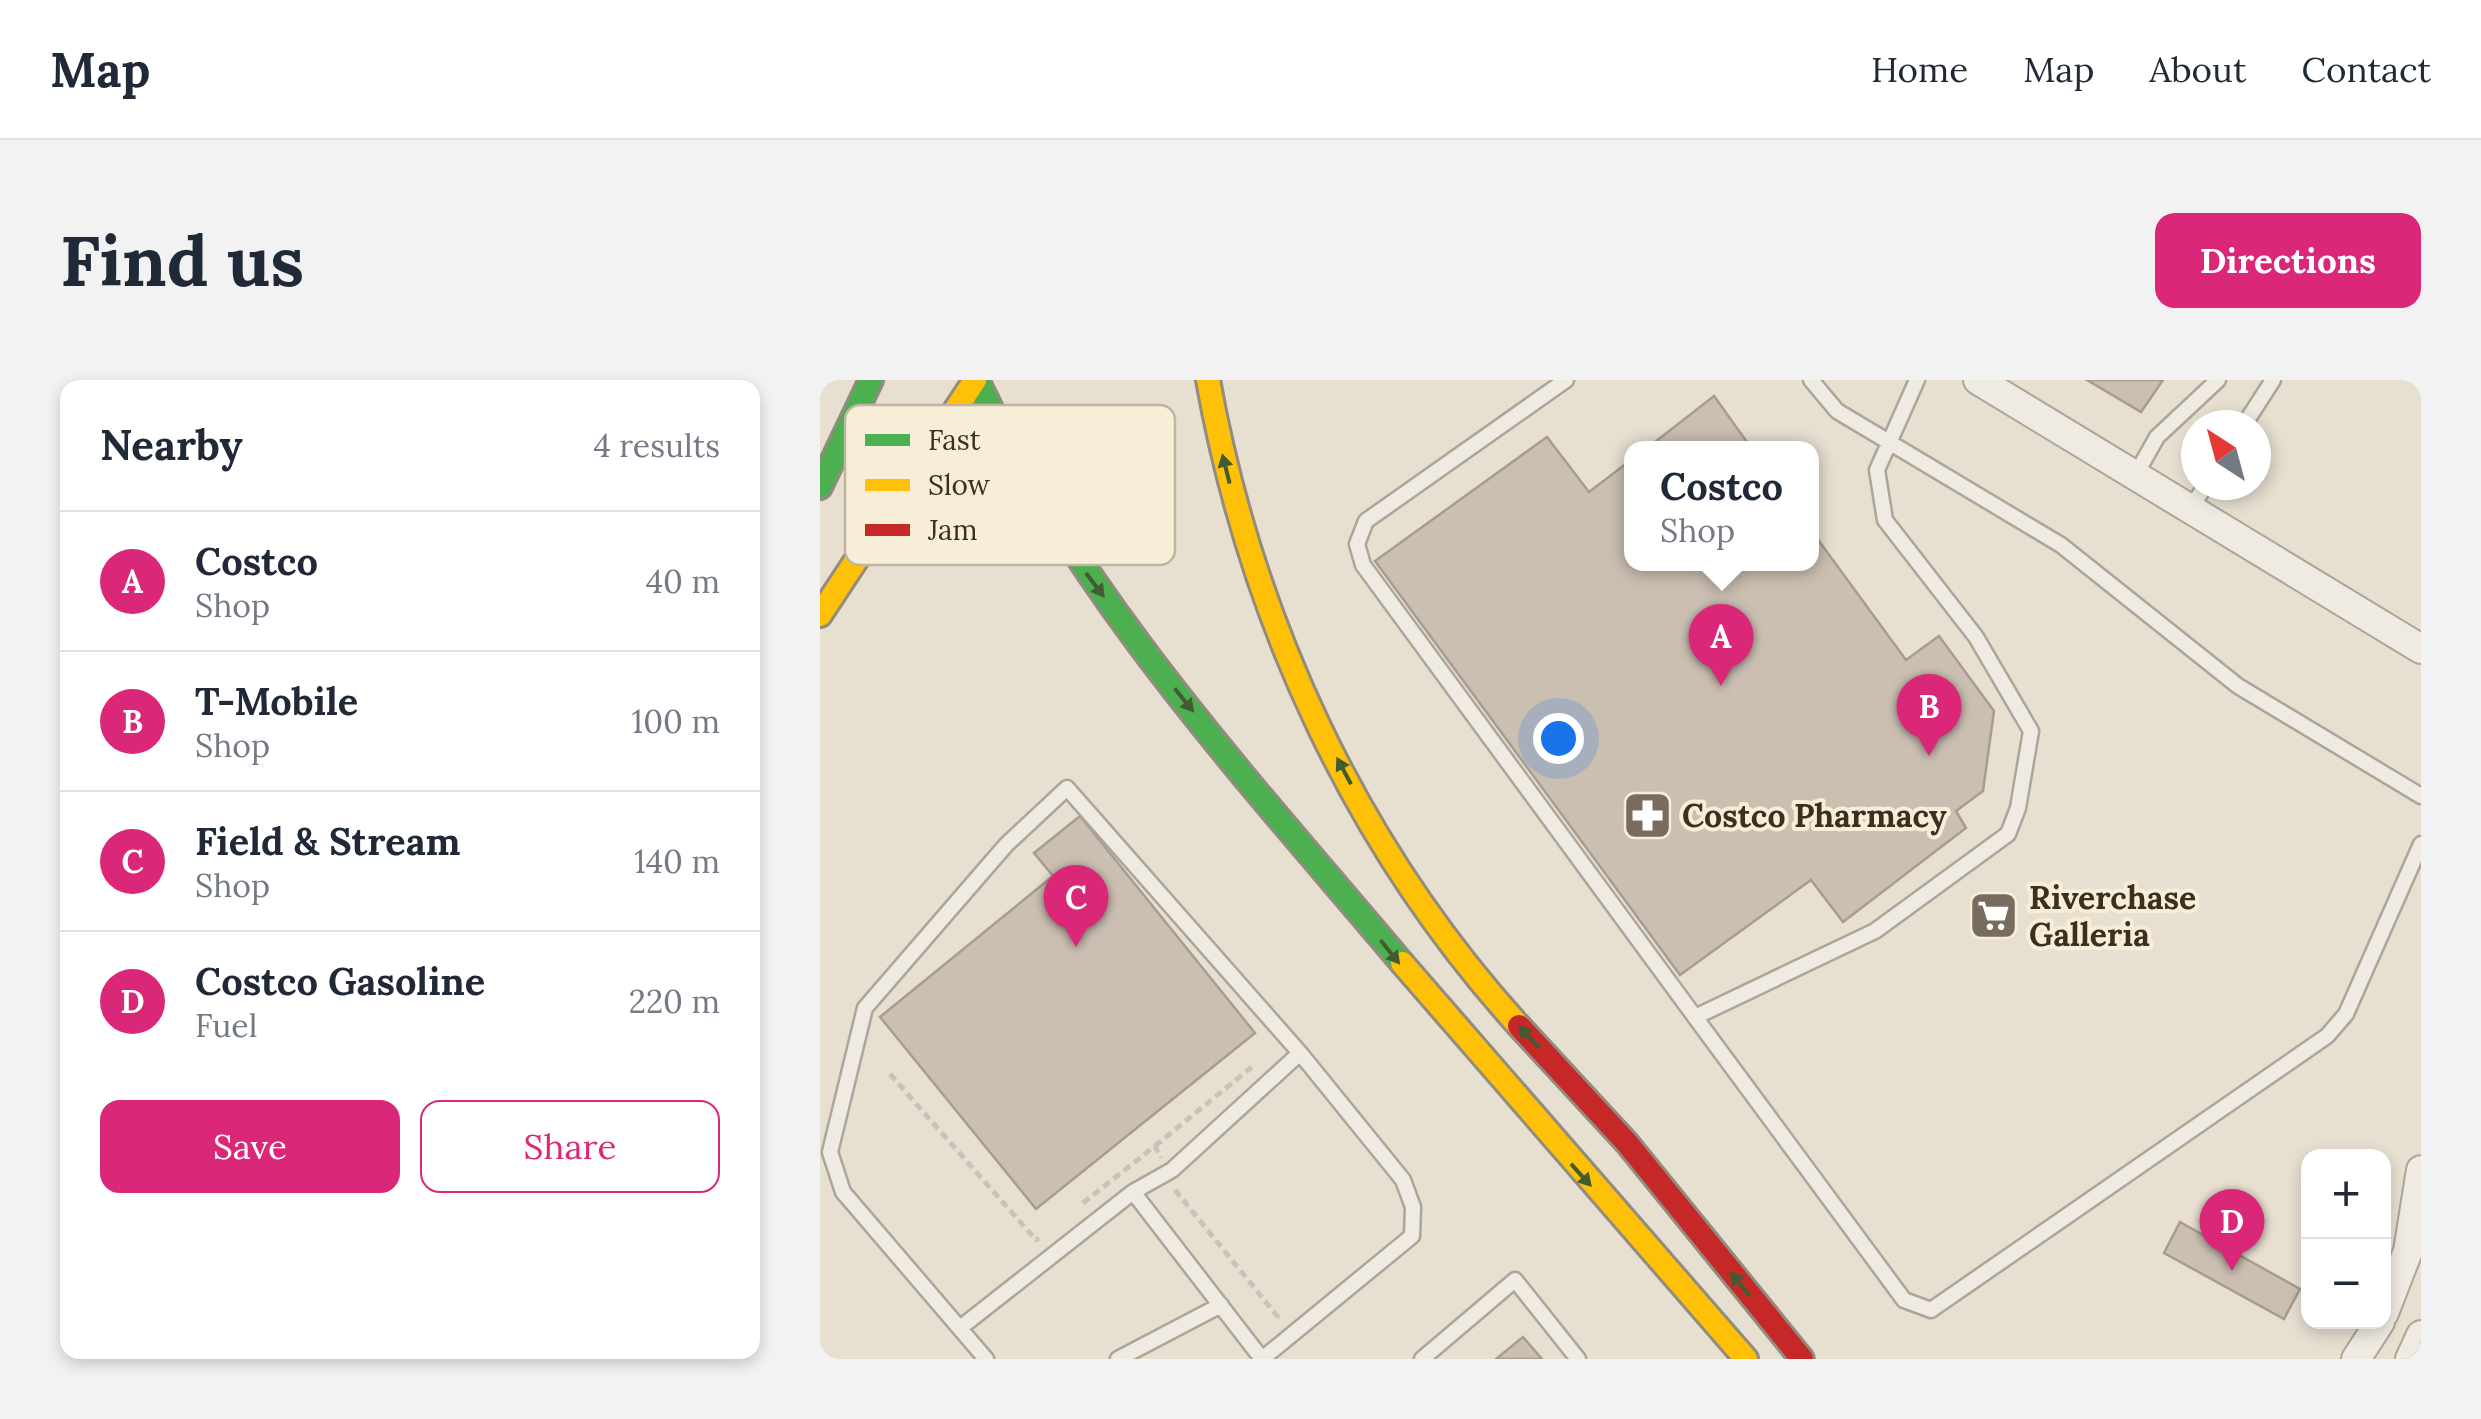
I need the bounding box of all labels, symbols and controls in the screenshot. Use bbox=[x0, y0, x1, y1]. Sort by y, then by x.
text: Map bbox=[50, 39, 150, 100]
text: Home bbox=[1871, 47, 1968, 92]
text: Map bbox=[2023, 47, 2094, 92]
text: About bbox=[2149, 47, 2247, 92]
text: Contact bbox=[2302, 47, 2431, 92]
button: Directions bbox=[2155, 213, 2421, 308]
text: Find us bbox=[60, 216, 304, 305]
legend bbox=[845, 405, 1175, 565]
north arrow bbox=[2181, 410, 2271, 500]
text: Nearby bbox=[100, 418, 243, 472]
text: Fast bbox=[928, 422, 981, 458]
text: 4 results bbox=[593, 425, 720, 466]
popup bbox=[1624, 441, 1819, 571]
one-way arrow bbox=[1217, 453, 1233, 484]
text: Costco bbox=[1660, 462, 1783, 510]
text: Slow bbox=[928, 467, 991, 503]
text: Shop bbox=[1660, 510, 1735, 551]
text: Jam bbox=[927, 512, 978, 548]
text: Costco bbox=[195, 537, 318, 585]
text: A bbox=[122, 561, 143, 602]
text: 40 m bbox=[646, 561, 720, 602]
one-way arrow bbox=[1084, 572, 1104, 598]
text: Shop bbox=[195, 585, 270, 626]
pin: A bbox=[1688, 604, 1754, 686]
pin: B bbox=[1896, 674, 1962, 756]
text: T-Mobile bbox=[195, 677, 358, 725]
one-way arrow bbox=[1174, 687, 1194, 713]
text: B bbox=[122, 701, 143, 742]
text: 100 m bbox=[632, 701, 720, 742]
your location bbox=[1533, 713, 1584, 764]
text: Shop bbox=[195, 725, 270, 766]
one-way arrow bbox=[1336, 756, 1353, 785]
pharmacy icon: Costco Pharmacy bbox=[1621, 789, 1673, 841]
place label: Costco Pharmacy bbox=[1682, 795, 1947, 836]
text: Field & Stream bbox=[195, 817, 461, 865]
text: C bbox=[121, 841, 144, 882]
text: 140 m bbox=[634, 841, 720, 882]
pin: C bbox=[1044, 864, 1108, 947]
text: Shop bbox=[195, 865, 270, 906]
place label: Riverchase Galleria bbox=[2029, 877, 2196, 955]
supermarket icon: Riverchase Galleria bbox=[1968, 889, 2020, 941]
one-way arrow bbox=[1379, 939, 1400, 964]
text: Costco Gasoline bbox=[195, 957, 485, 1005]
text: D bbox=[120, 981, 145, 1022]
text: 220 m bbox=[629, 981, 720, 1022]
text: Fuel bbox=[195, 1005, 257, 1046]
one-way arrow bbox=[1518, 1025, 1541, 1049]
button: Save bbox=[100, 1100, 400, 1193]
button: Share bbox=[420, 1100, 720, 1193]
map controls bbox=[2301, 1149, 2391, 1329]
button: + bbox=[2301, 1149, 2391, 1239]
one-way arrow bbox=[1570, 1162, 1592, 1187]
pin: D bbox=[2200, 1188, 2264, 1271]
button: − bbox=[2301, 1239, 2391, 1329]
one-way arrow bbox=[1730, 1271, 1751, 1296]

